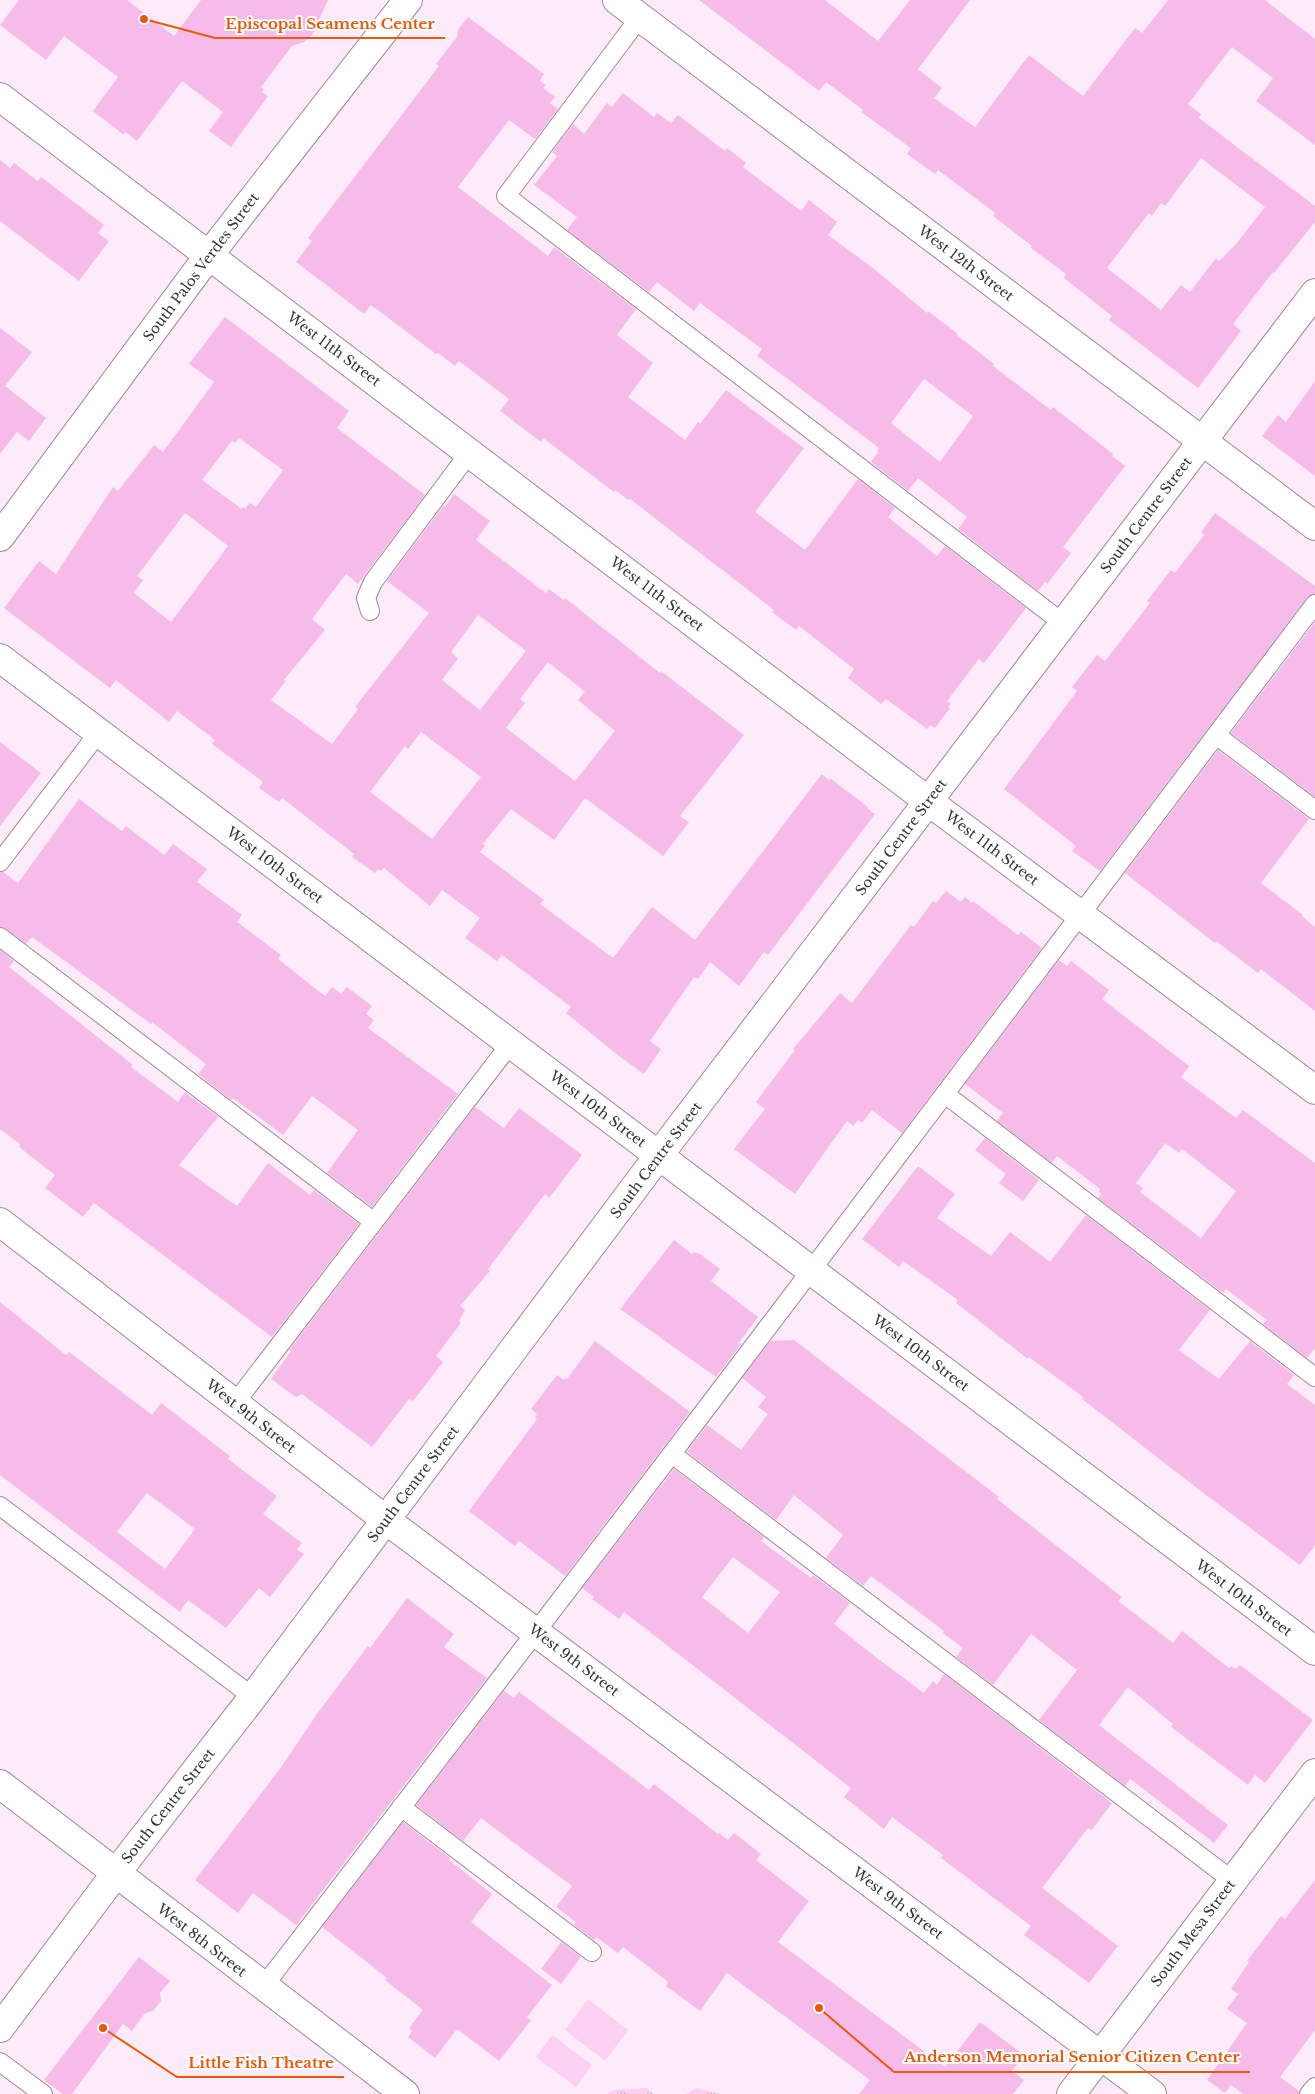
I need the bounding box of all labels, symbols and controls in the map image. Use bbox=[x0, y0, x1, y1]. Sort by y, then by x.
callout: Episcopal Seamens Center bbox=[215, 8, 445, 38]
text: Episcopal Seamens Center bbox=[225, 14, 435, 33]
street label: South Palos Verdes Street bbox=[139, 189, 263, 345]
street label: West 12th Street bbox=[914, 221, 1018, 305]
street label: West 11th Street bbox=[283, 307, 385, 390]
street label: South Centre Street bbox=[1096, 453, 1196, 577]
street label: West 11th Street bbox=[606, 552, 708, 635]
street label: South Centre Street bbox=[851, 775, 951, 899]
street label: West 11th Street bbox=[941, 806, 1043, 889]
street label: West 10th Street bbox=[222, 822, 327, 908]
street label: West 10th Street bbox=[545, 1066, 650, 1152]
street label: South Centre Street bbox=[606, 1098, 706, 1222]
street label: West 10th Street bbox=[868, 1310, 973, 1396]
street label: West 9th Street bbox=[202, 1375, 300, 1457]
street label: South Centre Street bbox=[363, 1422, 463, 1546]
street label: West 10th Street bbox=[1191, 1555, 1296, 1641]
street label: West 9th Street bbox=[524, 1619, 624, 1700]
street label: South Centre Street bbox=[117, 1744, 219, 1867]
street label: West 9th Street bbox=[848, 1862, 948, 1943]
street label: South Mesa Street bbox=[1147, 1875, 1240, 1990]
street label: West 8th Street bbox=[153, 1899, 251, 1981]
callout: Anderson Memorial Senior Citizen Center bbox=[894, 2042, 1250, 2072]
callout: Little Fish Theatre bbox=[177, 2047, 344, 2077]
text: Anderson Memorial Senior Citizen Center bbox=[903, 2047, 1240, 2066]
text: Little Fish Theatre bbox=[188, 2053, 334, 2072]

